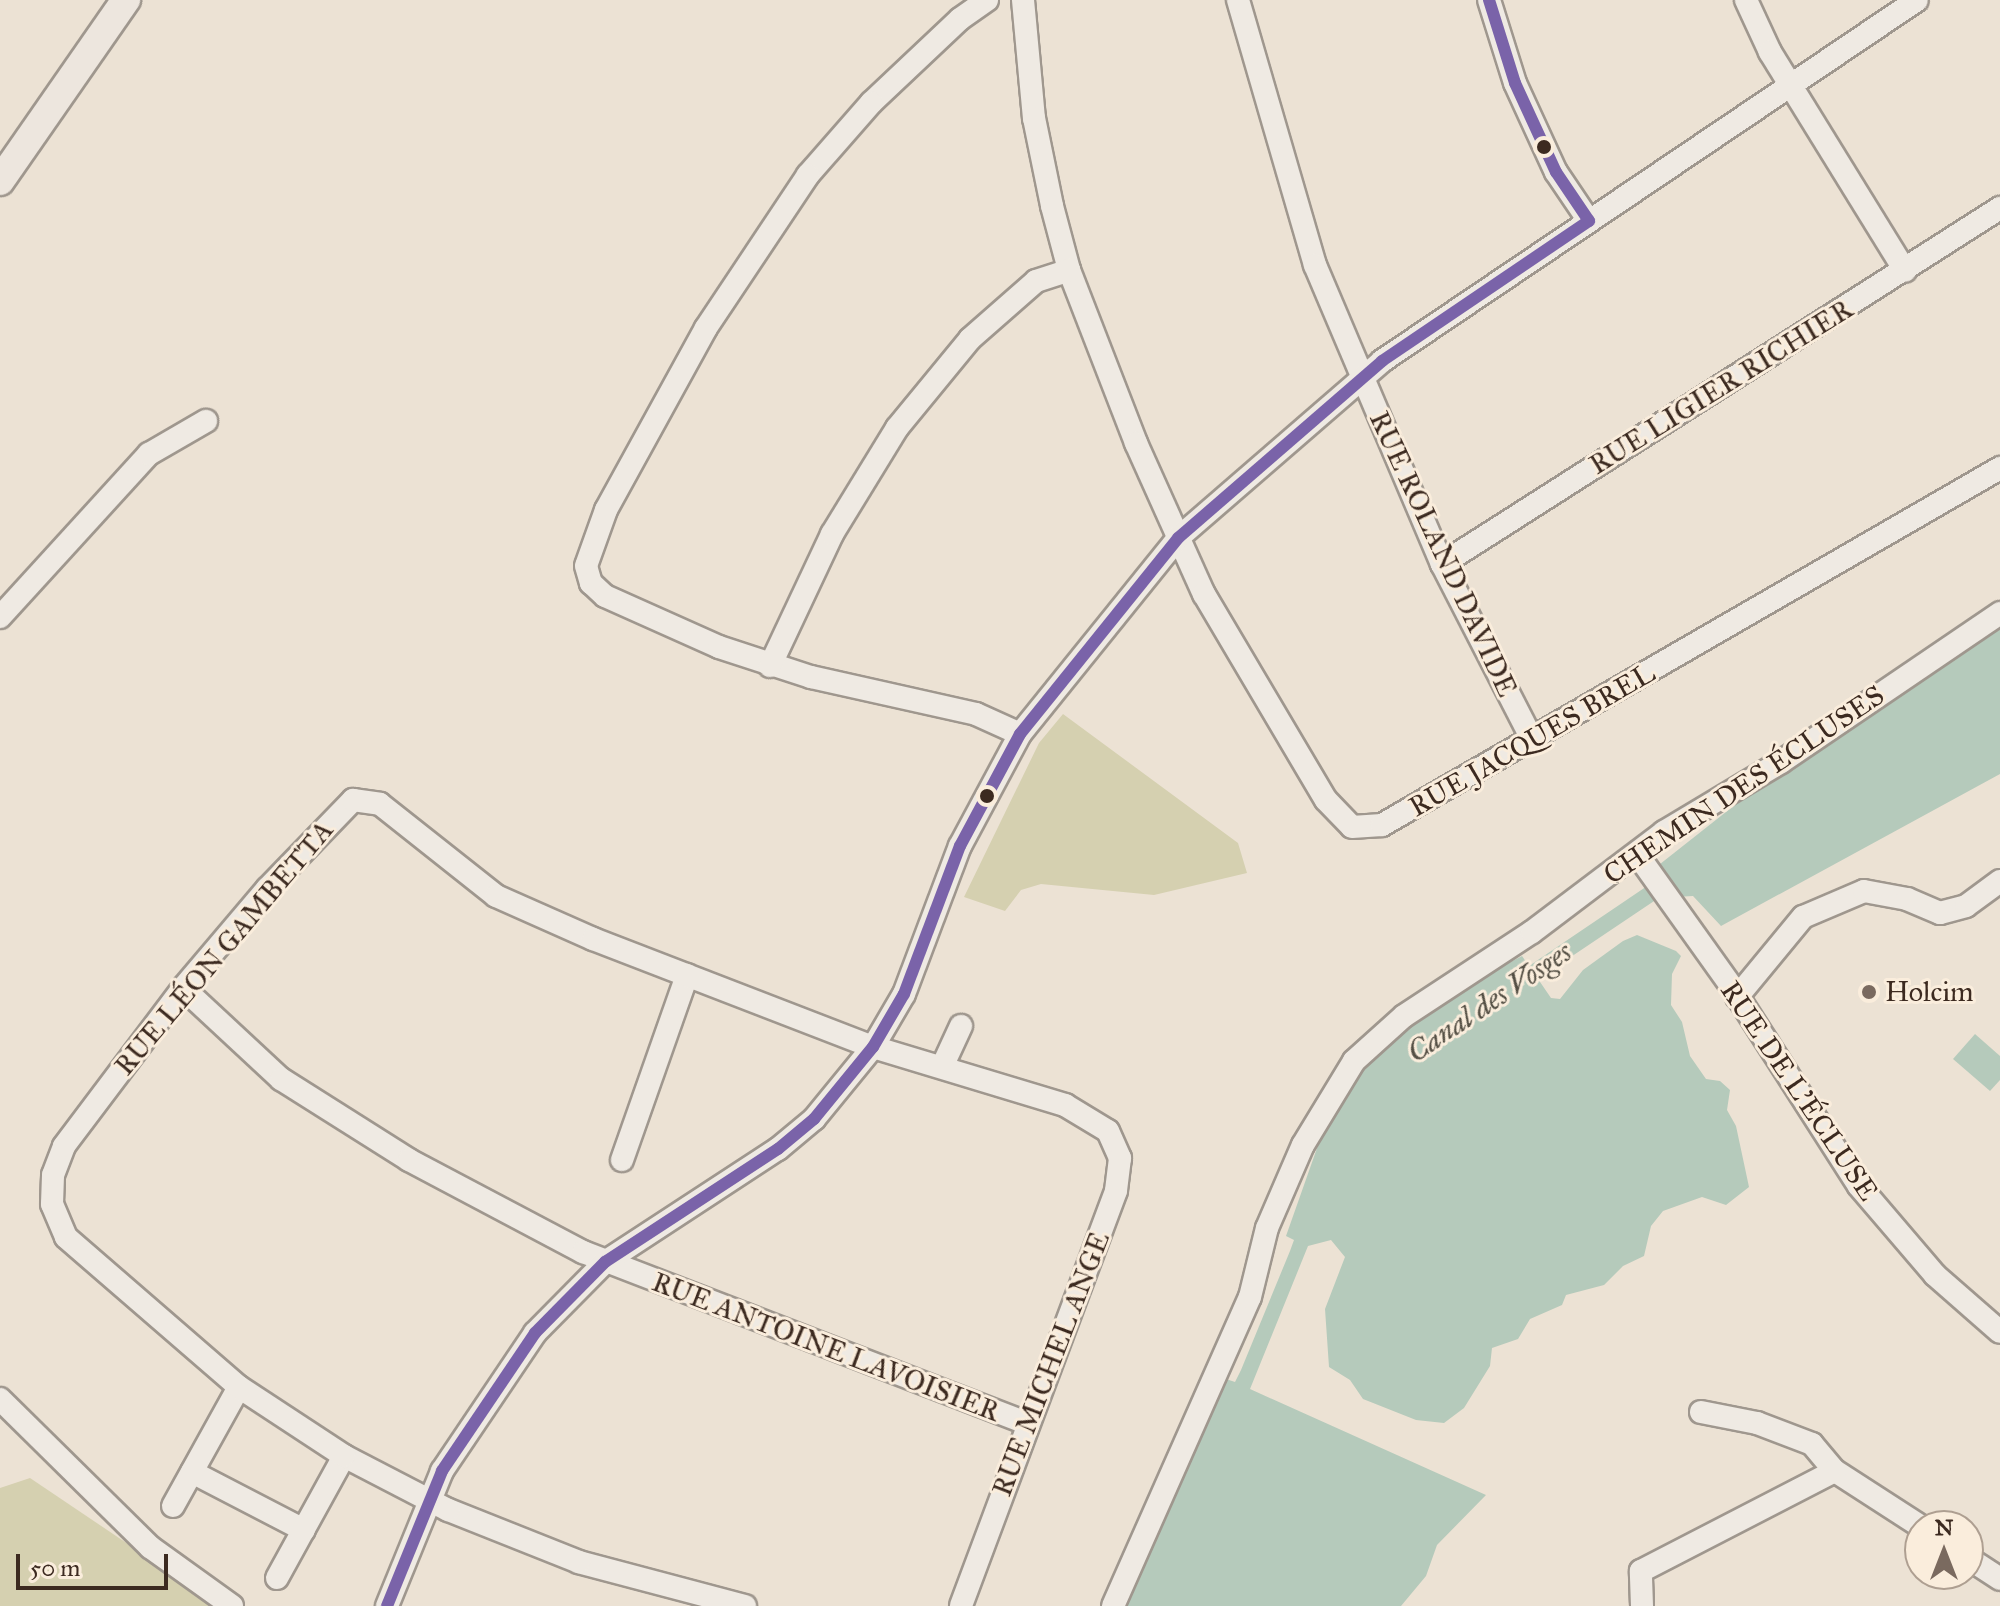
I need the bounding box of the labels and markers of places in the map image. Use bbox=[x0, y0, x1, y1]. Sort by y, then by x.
unlabelled marker bbox=[1536, 139, 1552, 155]
unlabelled marker bbox=[979, 788, 995, 804]
place label: Holcim bbox=[1885, 975, 1974, 1009]
marker: Holcim bbox=[1860, 983, 1878, 1001]

